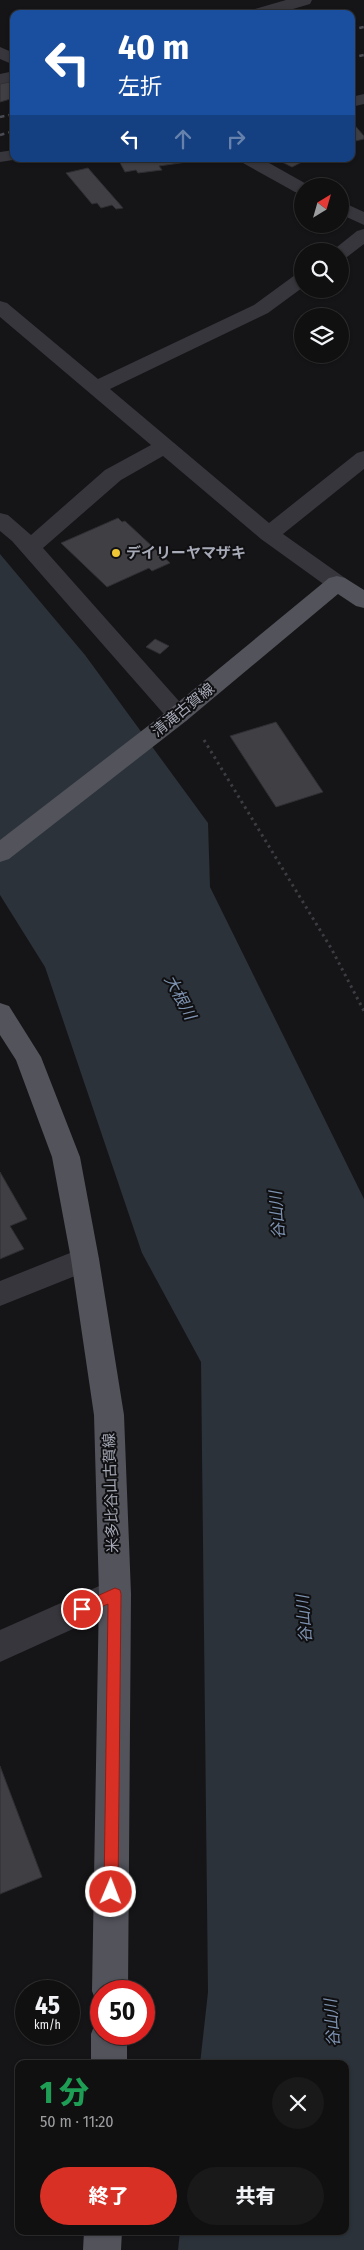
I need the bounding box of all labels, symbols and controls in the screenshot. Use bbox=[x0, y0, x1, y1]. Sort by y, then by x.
text: 40 m bbox=[118, 26, 189, 68]
icon: left bbox=[35, 30, 100, 95]
text: 左折 bbox=[118, 73, 162, 100]
icon: left bbox=[116, 125, 144, 153]
icon: ahead bbox=[169, 125, 197, 153]
icon: right bbox=[222, 125, 250, 153]
north arrow bbox=[294, 178, 349, 232]
map controls bbox=[294, 178, 349, 363]
button: search bbox=[294, 243, 349, 298]
button: layers bbox=[294, 308, 349, 363]
place label: デイリーヤマザキ bbox=[126, 544, 246, 562]
marker: デイリーヤマザキ bbox=[110, 547, 122, 559]
street label: 清滝古賀線 bbox=[148, 679, 218, 741]
water label: 大根川 bbox=[160, 971, 201, 1024]
water label: 谷山川 bbox=[266, 1188, 288, 1240]
street label: 米多比谷山古賀線 bbox=[100, 1433, 122, 1553]
pin bbox=[61, 1588, 103, 1630]
water label: 谷山川 bbox=[293, 1592, 315, 1644]
icon: arrive bbox=[68, 1595, 96, 1623]
position arrow bbox=[84, 1865, 136, 1917]
speed limit sign: 50 bbox=[90, 1980, 155, 2045]
text: 45 bbox=[35, 1991, 60, 2021]
water label: 谷山川 bbox=[321, 1996, 343, 2048]
text: km/h bbox=[34, 2018, 61, 2032]
text: 1 分 bbox=[40, 2075, 89, 2111]
button: close bbox=[272, 2077, 324, 2129]
text: 50 m · 11:20 bbox=[40, 2112, 114, 2131]
button: 終了 bbox=[40, 2167, 177, 2225]
button: 共有 bbox=[187, 2167, 324, 2225]

